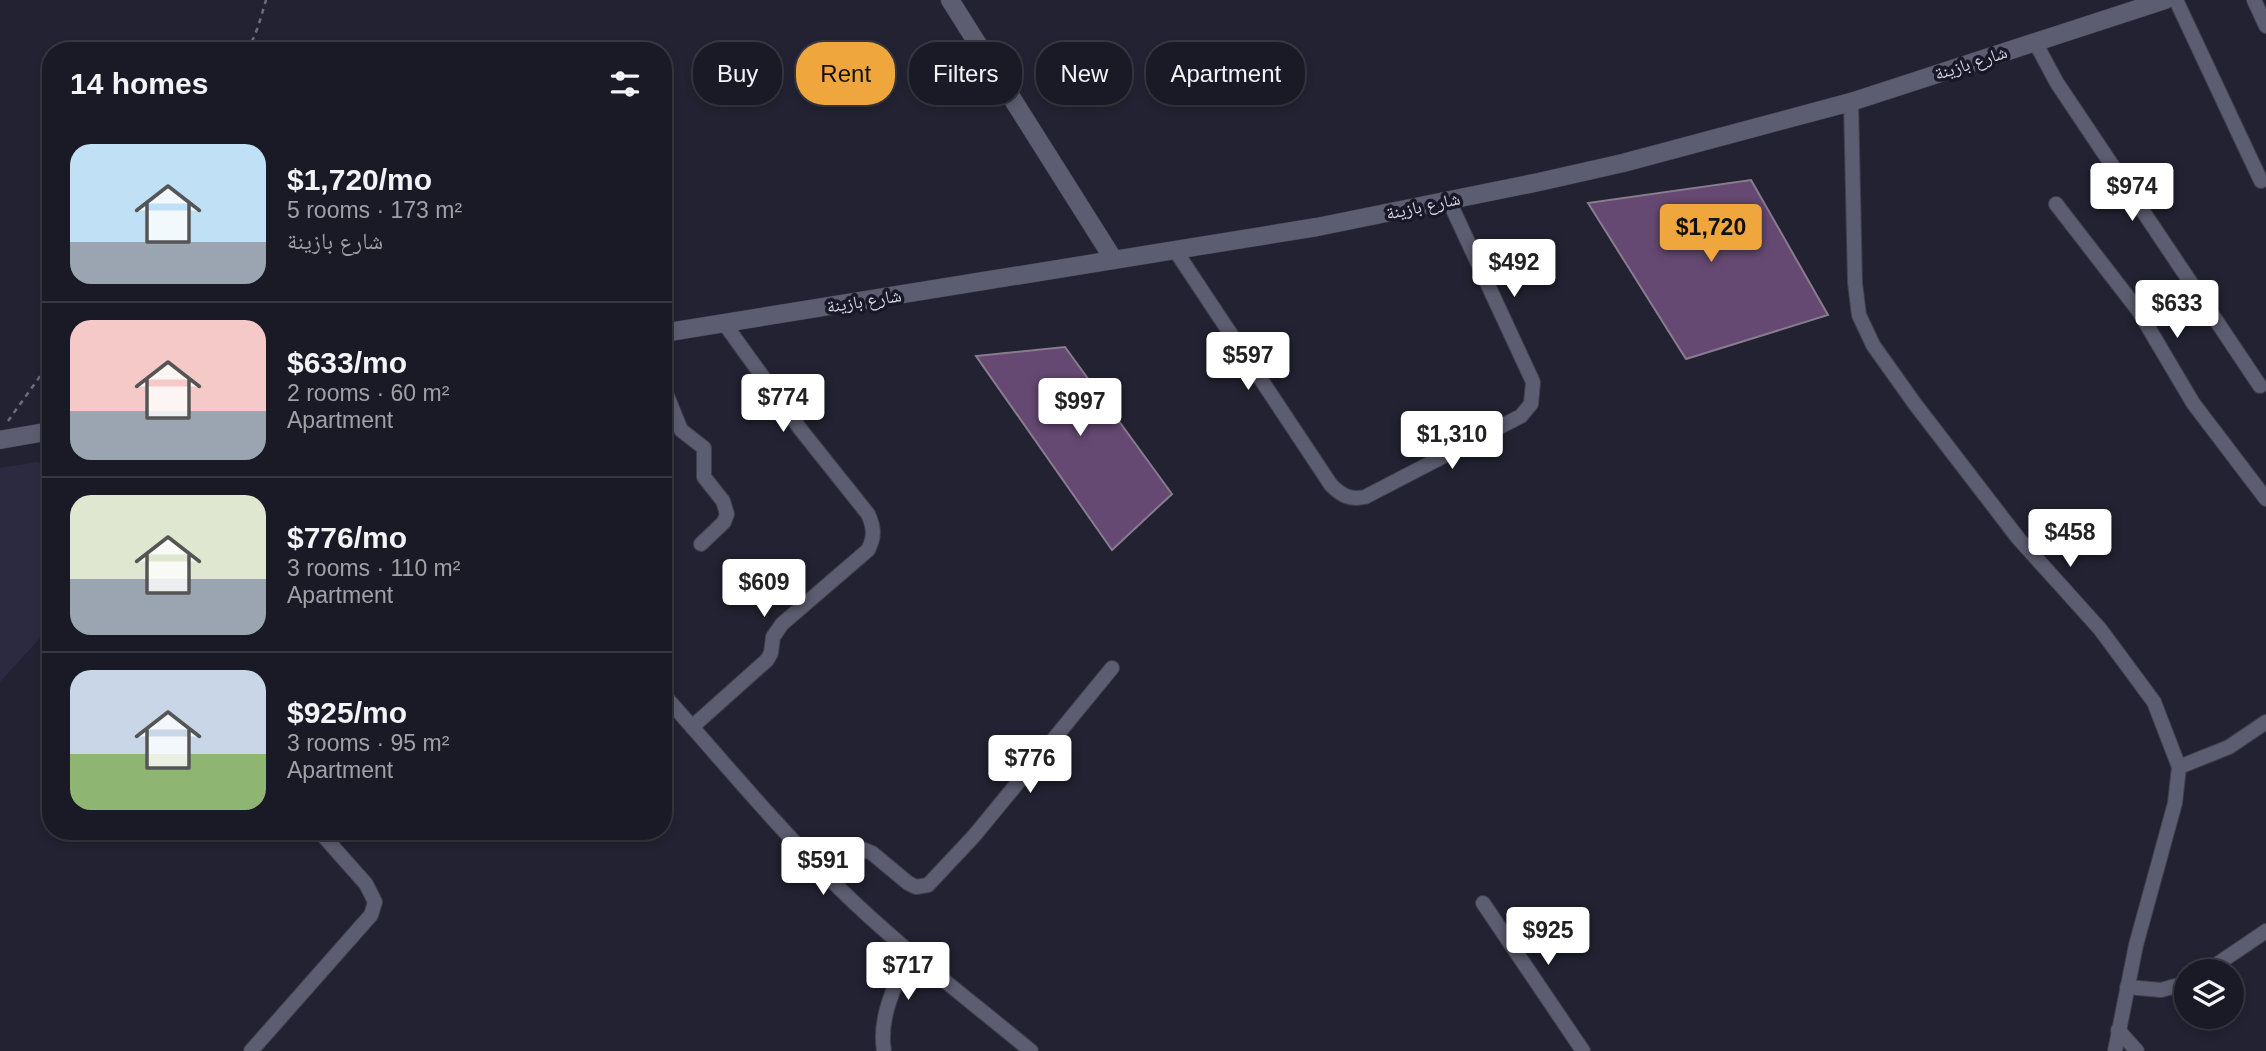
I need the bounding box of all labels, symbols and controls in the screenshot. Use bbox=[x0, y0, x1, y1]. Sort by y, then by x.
chip: Buy bbox=[693, 42, 782, 105]
chip: Rent bbox=[796, 42, 895, 105]
chip: Filters bbox=[909, 42, 1022, 105]
chip: New bbox=[1036, 42, 1132, 105]
chip: Apartment bbox=[1146, 42, 1305, 105]
street label: شارع بازينة bbox=[1932, 42, 2010, 85]
icon: filters bbox=[606, 65, 644, 103]
text: 14 homes bbox=[70, 67, 208, 100]
text: $1,720/mo bbox=[287, 163, 432, 196]
pin: $974 bbox=[2091, 164, 2173, 223]
icon: home bbox=[126, 172, 210, 256]
text: $974 bbox=[2106, 173, 2158, 199]
street label: شارع بازينة bbox=[1384, 188, 1462, 225]
text: 5 rooms · 173 m² bbox=[287, 197, 462, 223]
pin: $1,720 bbox=[1654, 204, 1768, 264]
text: $1,720 bbox=[1676, 214, 1746, 240]
text: شارع بازينة bbox=[287, 228, 383, 254]
pin: $492 bbox=[1473, 240, 1555, 299]
text: $492 bbox=[1488, 249, 1540, 275]
pin: $633 bbox=[2136, 280, 2218, 340]
street label: شارع بازينة bbox=[825, 285, 903, 318]
text: $633 bbox=[2151, 290, 2203, 316]
pin: $597 bbox=[1207, 332, 1289, 392]
text: $597 bbox=[1222, 342, 1274, 368]
text: $633/mo bbox=[287, 346, 407, 379]
icon: home bbox=[126, 348, 210, 432]
pin: $774 bbox=[742, 374, 824, 434]
pin: $997 bbox=[1039, 378, 1121, 438]
text: 2 rooms · 60 m² bbox=[287, 380, 449, 406]
text: $774 bbox=[757, 384, 809, 410]
text: $997 bbox=[1054, 388, 1106, 414]
text: Apartment bbox=[287, 407, 393, 433]
pin: $1,310 bbox=[1395, 412, 1509, 471]
text: $1,310 bbox=[1417, 421, 1487, 447]
pin: $458 bbox=[2029, 510, 2111, 569]
text: $458 bbox=[2044, 519, 2096, 545]
text: $776/mo bbox=[287, 521, 407, 554]
icon: home bbox=[126, 523, 210, 607]
text: 3 rooms · 110 m² bbox=[287, 555, 460, 581]
pin: $609 bbox=[723, 560, 805, 619]
text: $609 bbox=[738, 569, 790, 595]
text: Apartment bbox=[287, 582, 393, 608]
text: $925/mo bbox=[287, 696, 407, 729]
icon: home bbox=[126, 698, 210, 782]
text: 3 rooms · 95 m² bbox=[287, 730, 449, 756]
pin: $776 bbox=[989, 736, 1071, 795]
text: $776 bbox=[1004, 745, 1056, 771]
text: Apartment bbox=[287, 757, 393, 783]
pin: $591 bbox=[782, 838, 864, 897]
text: $591 bbox=[797, 847, 849, 873]
pin: $925 bbox=[1507, 908, 1589, 967]
text: $925 bbox=[1522, 917, 1574, 943]
pin: $717 bbox=[867, 942, 949, 1002]
text: $717 bbox=[882, 952, 934, 978]
map controls bbox=[2174, 959, 2244, 1029]
button: layers bbox=[2174, 959, 2244, 1029]

